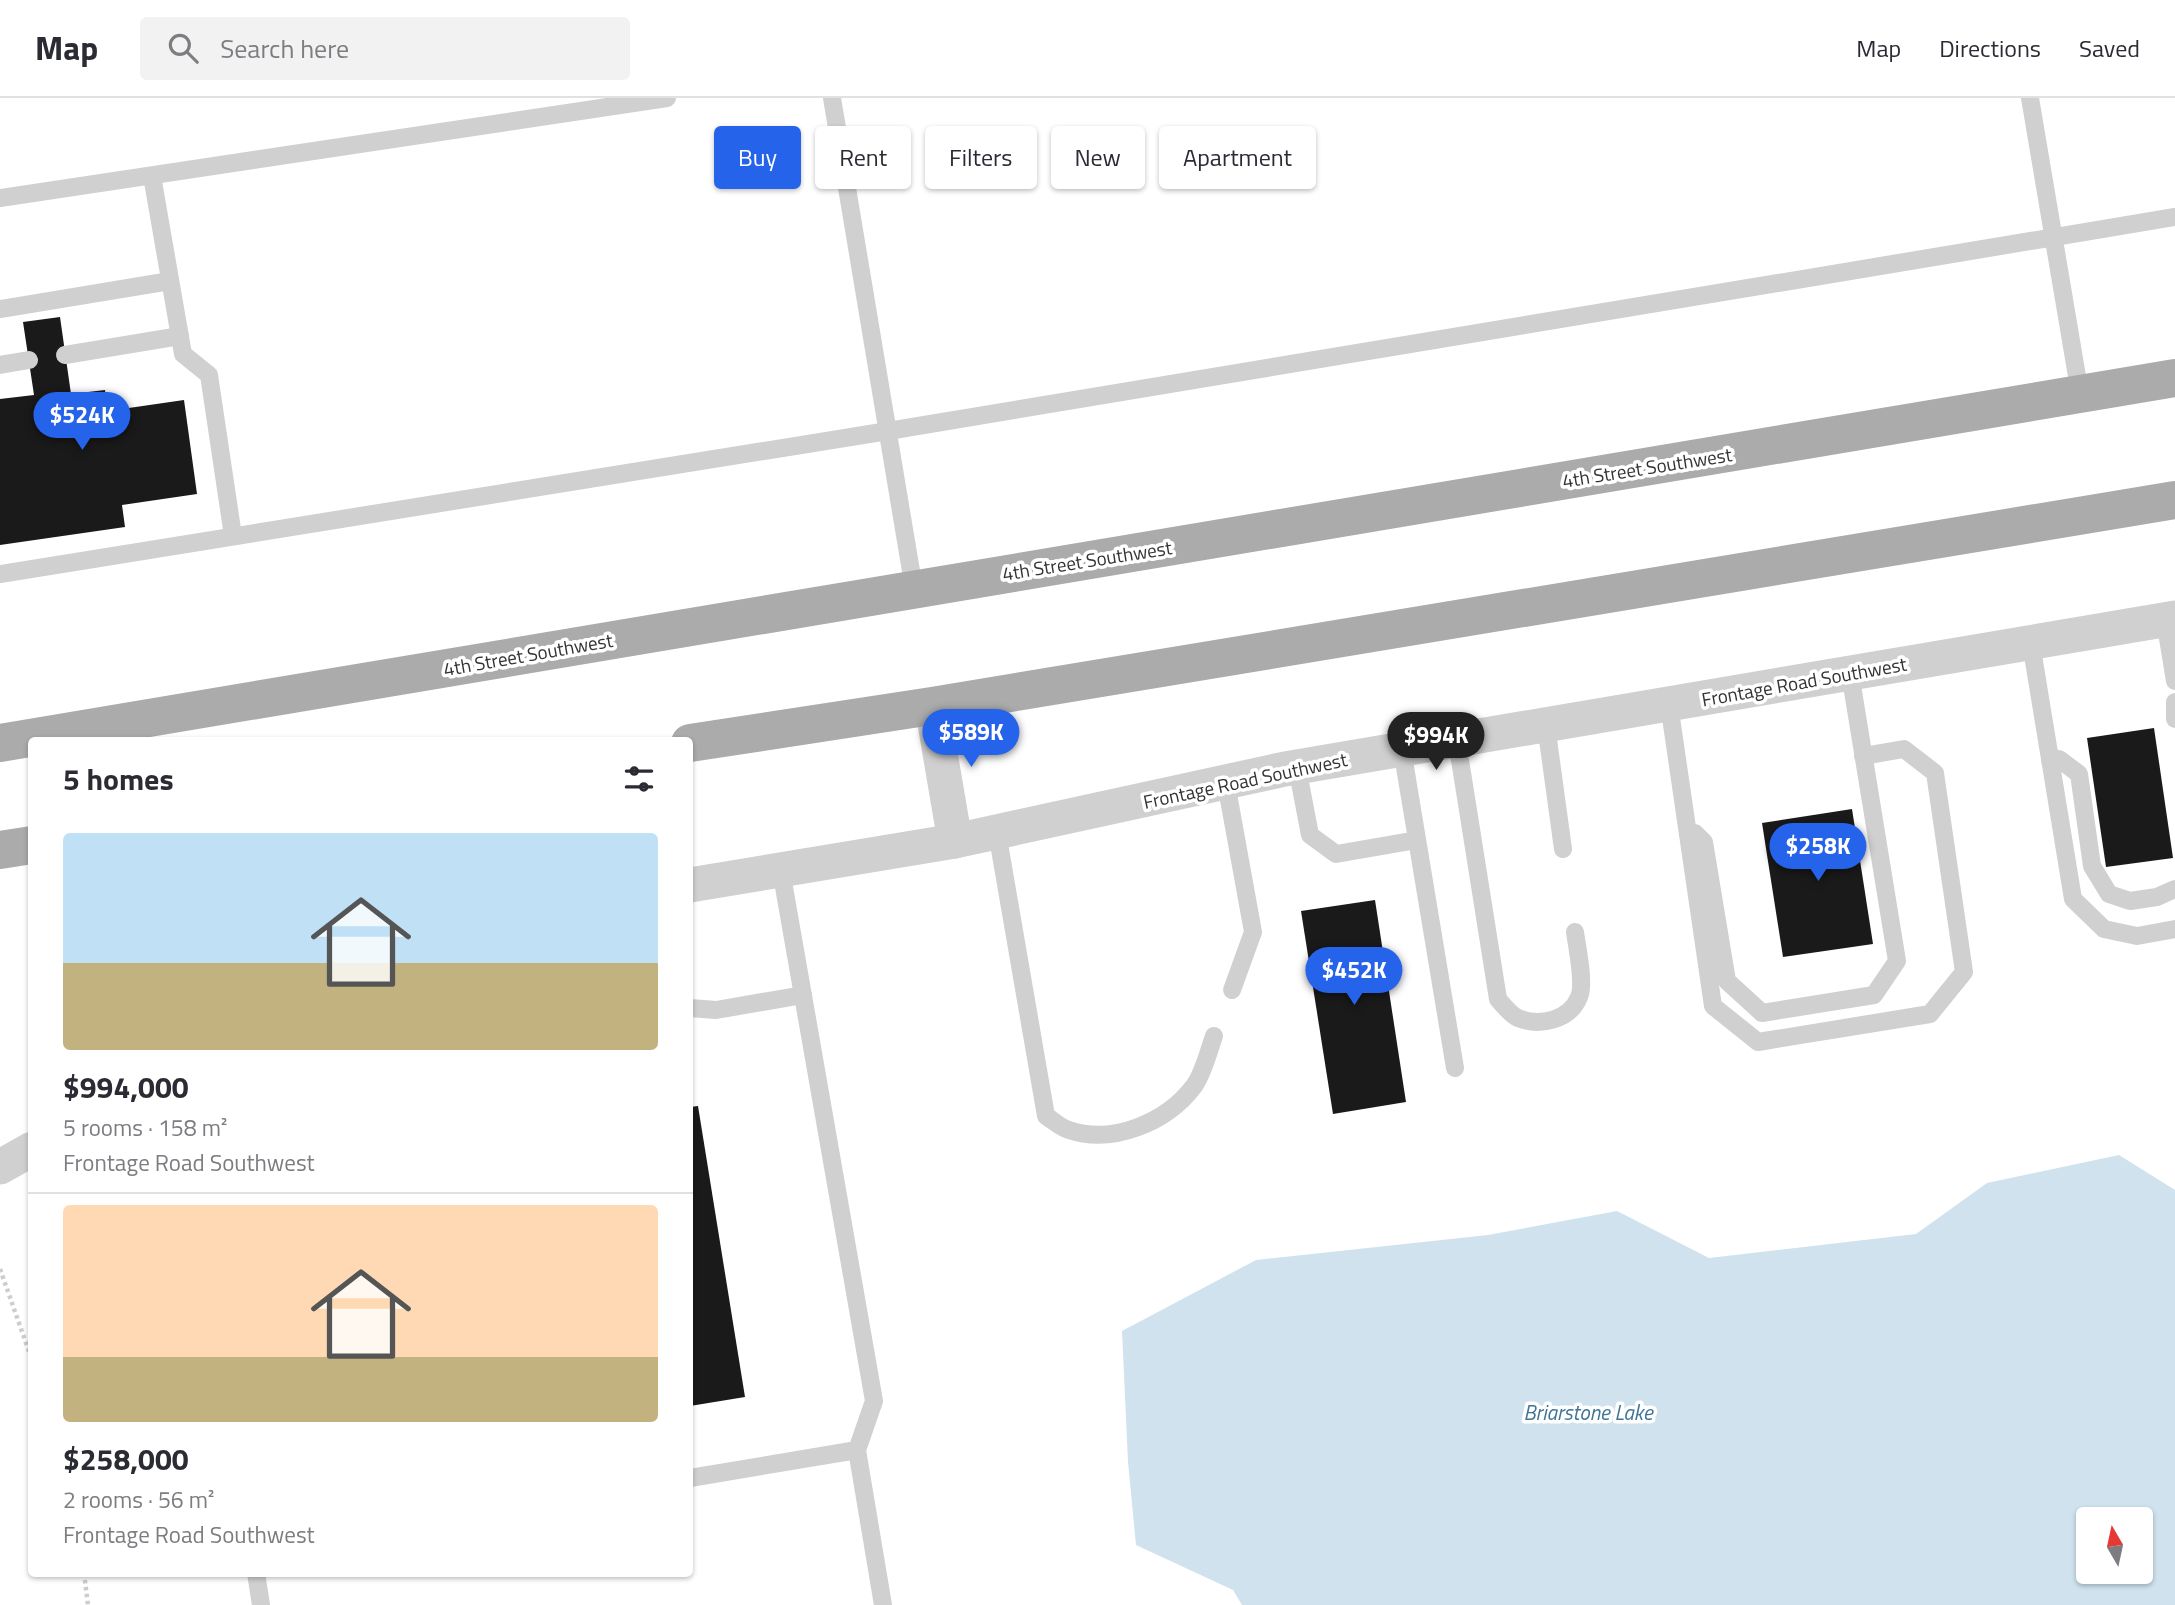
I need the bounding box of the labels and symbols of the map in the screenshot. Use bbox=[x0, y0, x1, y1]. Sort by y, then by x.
pin: $524K bbox=[33, 392, 131, 452]
street label: 4th Street Southwest bbox=[1560, 439, 1734, 495]
street label: 4th Street Southwest bbox=[1000, 532, 1174, 588]
street label: 4th Street Southwest bbox=[441, 625, 615, 683]
street label: Frontage Road Southwest bbox=[1699, 649, 1909, 713]
pin: $589K bbox=[922, 710, 1020, 769]
pin: $994K bbox=[1387, 712, 1485, 772]
street label: Frontage Road Southwest bbox=[1140, 744, 1350, 816]
pin: $258K bbox=[1769, 824, 1867, 883]
pin: $452K bbox=[1305, 948, 1403, 1007]
water label: Briarstone Lake bbox=[1523, 1396, 1654, 1428]
north arrow bbox=[2076, 1507, 2152, 1584]

